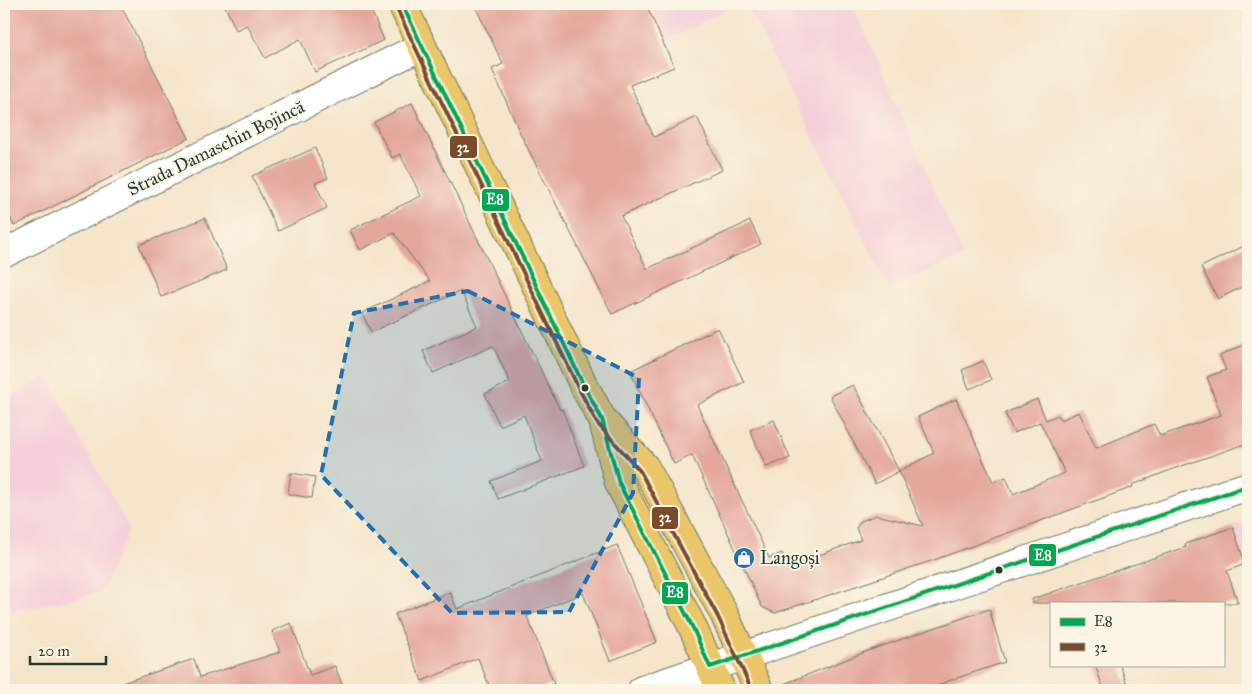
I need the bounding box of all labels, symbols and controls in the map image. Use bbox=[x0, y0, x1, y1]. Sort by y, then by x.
street label: Strada Damaschin Bojincă bbox=[124, 95, 308, 200]
line badge: 32 bbox=[449, 135, 478, 159]
text: 32 bbox=[457, 139, 470, 157]
line badge: E8 bbox=[481, 188, 510, 212]
text: E8 bbox=[486, 191, 504, 208]
unlabelled marker bbox=[580, 383, 590, 393]
line badge: 32 bbox=[651, 506, 679, 530]
text: 32 bbox=[659, 509, 672, 527]
line badge: E8 bbox=[1028, 543, 1057, 567]
shop icon: Langoși bbox=[732, 546, 756, 570]
place label: Langoși bbox=[760, 547, 820, 570]
text: E8 bbox=[1034, 547, 1052, 564]
unlabelled marker bbox=[994, 565, 1004, 575]
line badge: E8 bbox=[661, 581, 689, 605]
text: E8 bbox=[666, 584, 684, 601]
legend bbox=[1050, 602, 1224, 666]
text: E8 bbox=[1094, 612, 1113, 630]
scale bar bbox=[30, 634, 106, 666]
text: 32 bbox=[1094, 638, 1108, 656]
text: 20 m bbox=[38, 642, 70, 660]

